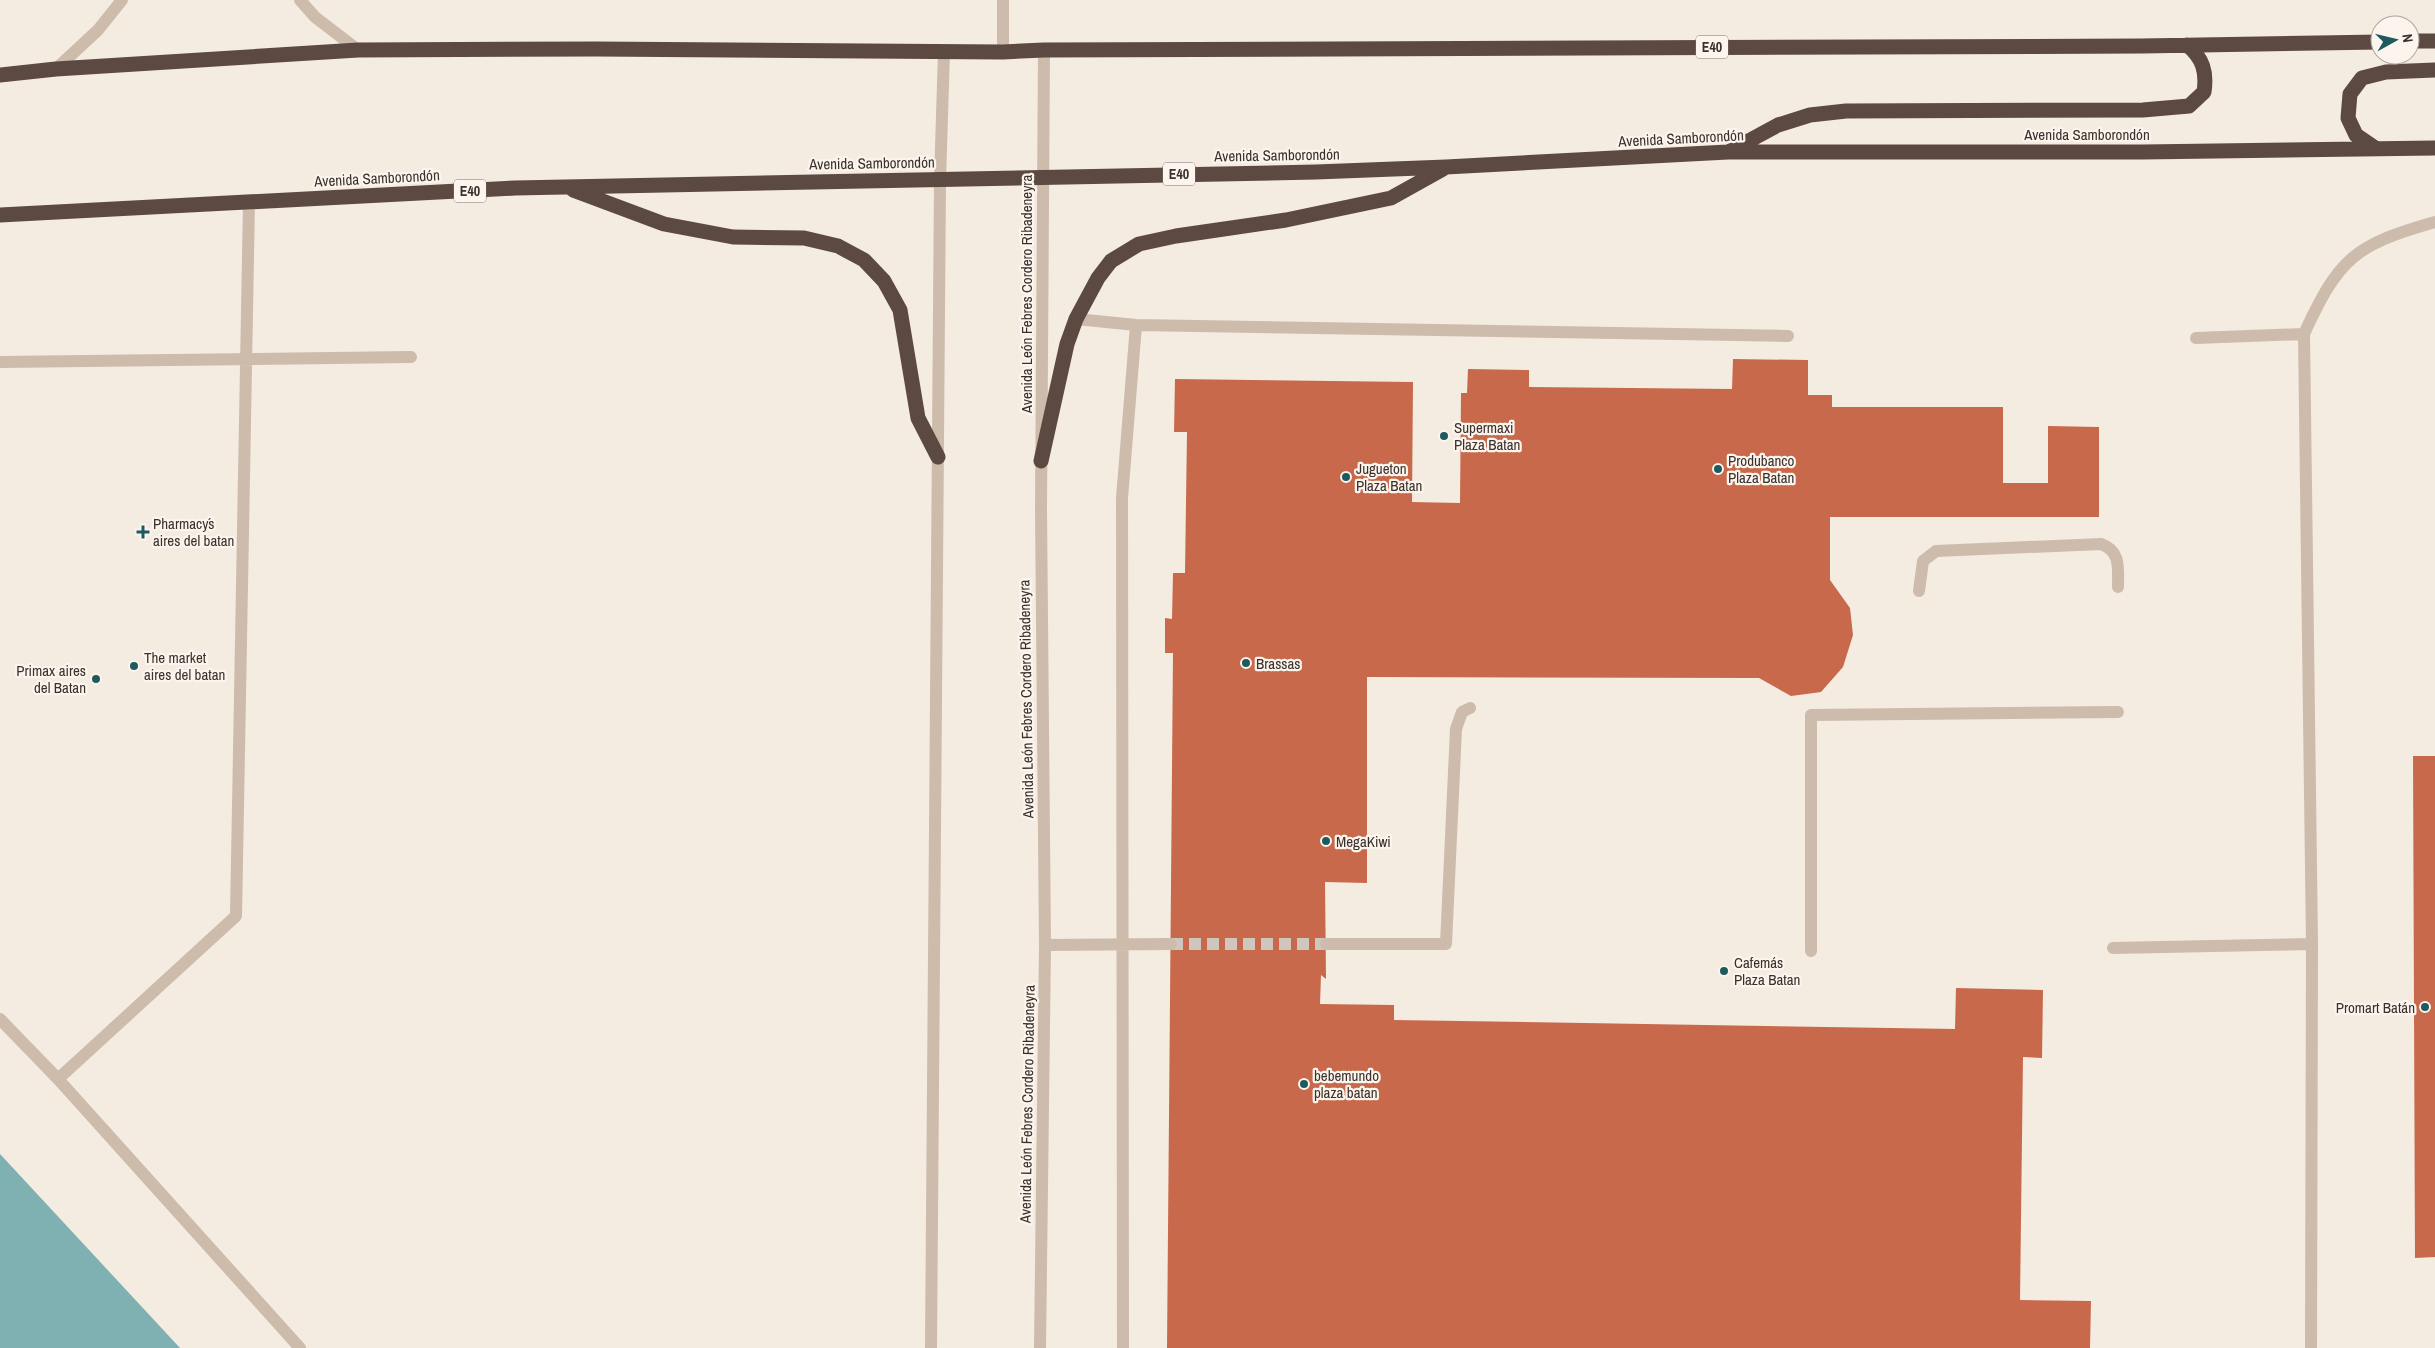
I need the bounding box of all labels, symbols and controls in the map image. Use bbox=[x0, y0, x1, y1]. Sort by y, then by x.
north arrow bbox=[2370, 15, 2420, 65]
text: N bbox=[2398, 33, 2417, 44]
road number: E40 bbox=[1696, 36, 1728, 58]
street label: Avenida Samborondón bbox=[1617, 124, 1744, 152]
street label: Avenida Samborondón bbox=[2023, 124, 2150, 145]
street label: Avenida Samborondón bbox=[1213, 143, 1340, 167]
street label: Avenida Samborondón bbox=[808, 151, 935, 175]
road number: E40 bbox=[1163, 162, 1195, 185]
street label: Avenida Samborondón bbox=[313, 164, 440, 192]
street label: Avenida León Febres Cordero Ribadeneyra bbox=[1016, 175, 1037, 414]
road number: E40 bbox=[454, 180, 486, 202]
place label: Supermaxi Plaza Batan bbox=[1454, 417, 1520, 455]
marker: Supermaxi Plaza Batan bbox=[1438, 430, 1450, 442]
place label: Produbanco Plaza Batan bbox=[1728, 450, 1794, 488]
place label: Jugueton Plaza Batan bbox=[1356, 458, 1422, 496]
marker: Produbanco Plaza Batan bbox=[1712, 463, 1724, 475]
marker: Jugueton Plaza Batan bbox=[1340, 471, 1352, 483]
place label: Pharmacy´s aires del batan bbox=[153, 513, 234, 551]
marker: Pharmacy´s aires del batan bbox=[137, 526, 149, 538]
street label: Avenida León Febres Cordero Ribadeneyra bbox=[1013, 579, 1039, 819]
place label: The market aires del batan bbox=[144, 647, 225, 685]
place label: Brassas bbox=[1256, 653, 1300, 674]
marker: Brassas bbox=[1240, 657, 1252, 669]
place label: Primax aires del Batan bbox=[16, 660, 86, 698]
marker: The market aires del batan bbox=[128, 660, 140, 672]
marker: Primax aires del Batan bbox=[90, 673, 102, 685]
place label: MegaKiwi bbox=[1336, 831, 1391, 852]
marker: MegaKiwi bbox=[1320, 835, 1332, 847]
place label: Cafemás Plaza Batan bbox=[1734, 952, 1800, 990]
marker: Cafemás Plaza Batan bbox=[1718, 965, 1730, 977]
street label: Avenida León Febres Cordero Ribadeneyra bbox=[1014, 984, 1040, 1224]
place label: Promart Batán bbox=[2336, 997, 2415, 1018]
marker: Promart Batán bbox=[2419, 1001, 2431, 1013]
place label: bebemundo plaza batan bbox=[1314, 1065, 1379, 1103]
marker: bebemundo plaza batan bbox=[1298, 1078, 1310, 1090]

